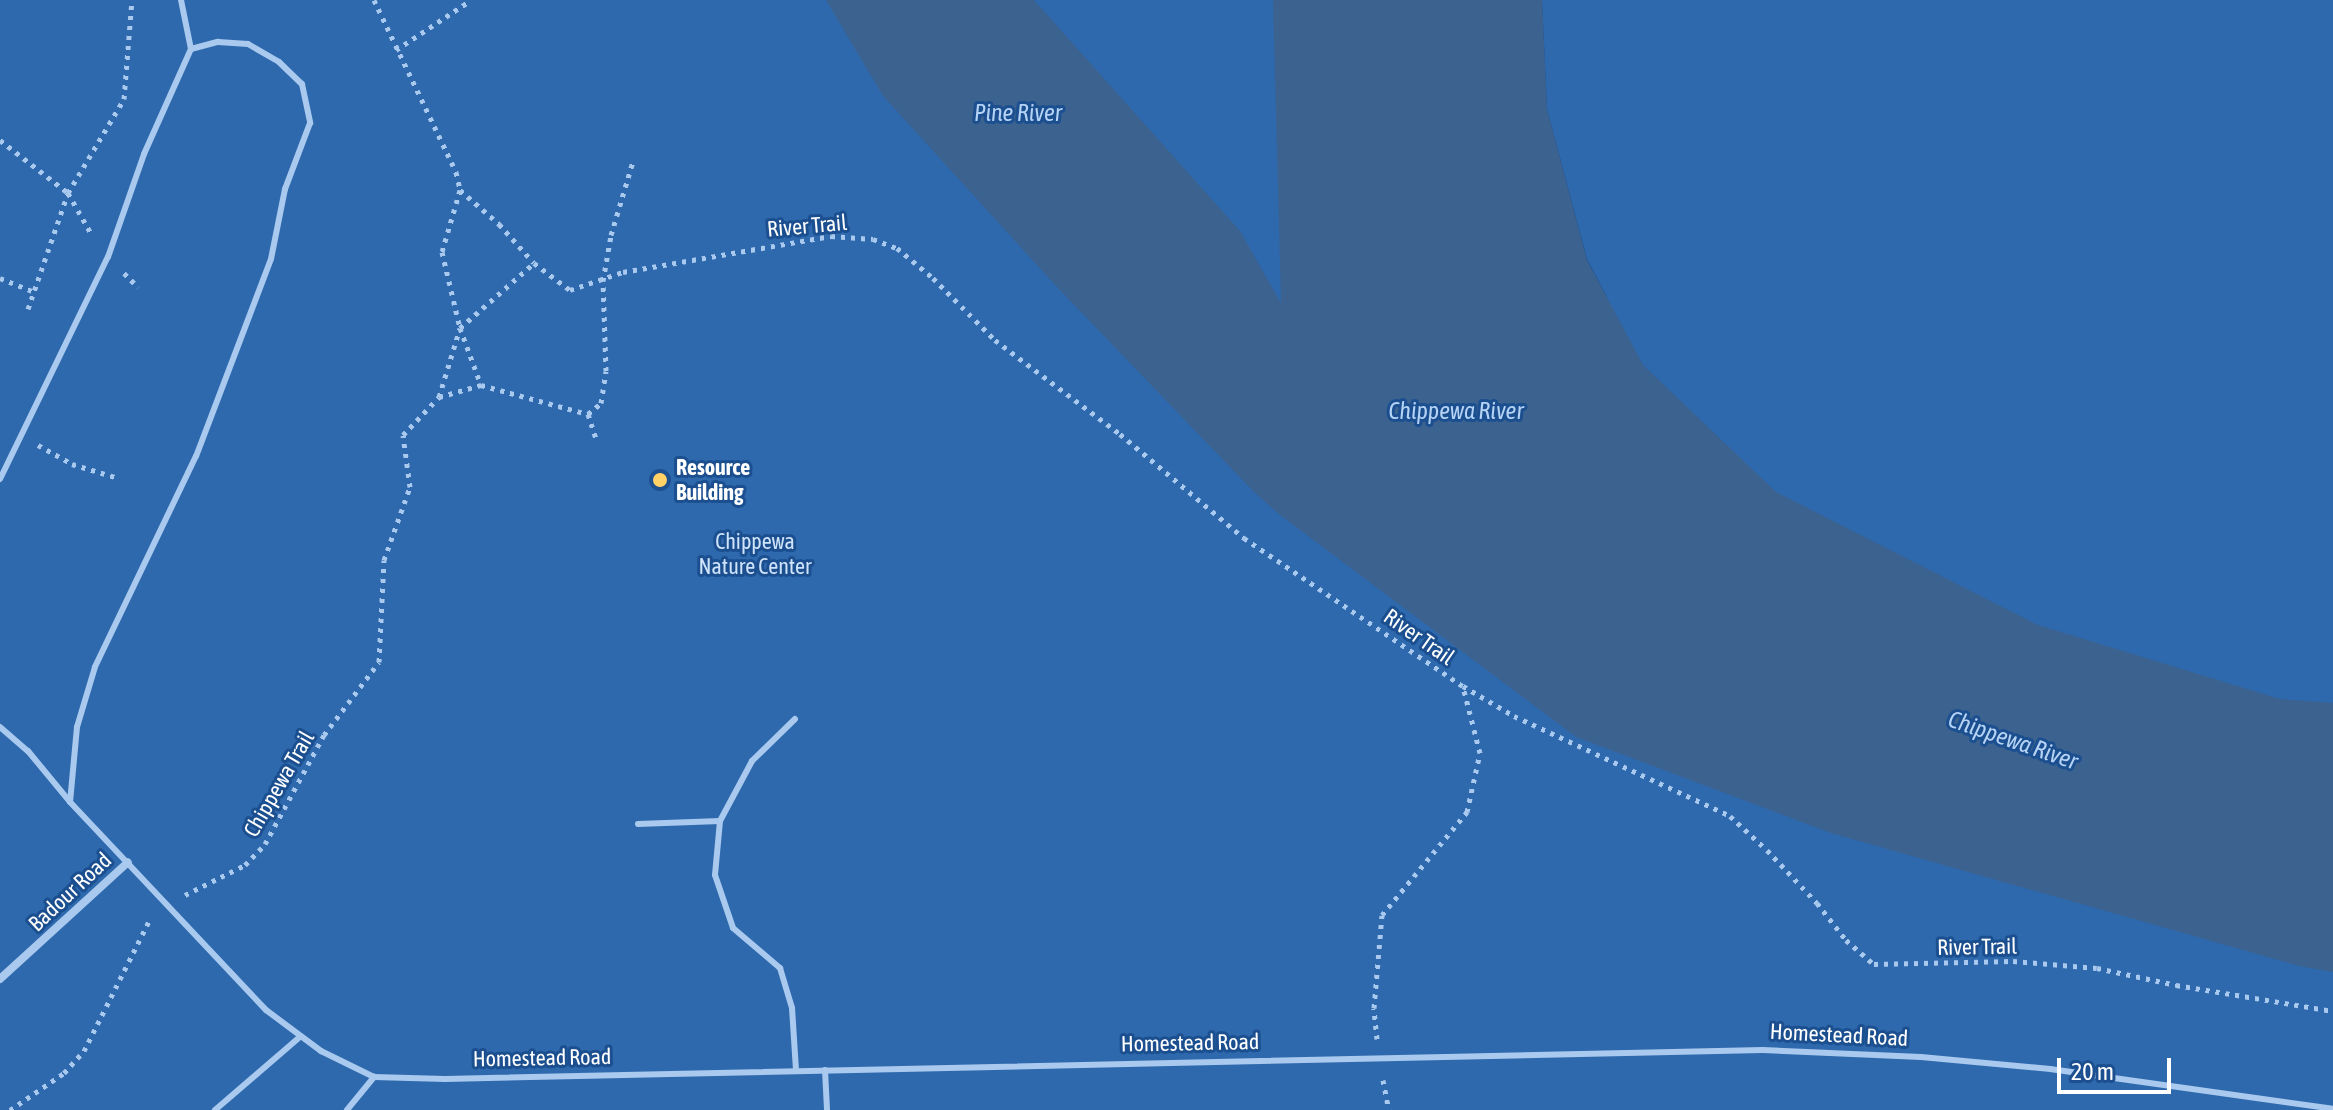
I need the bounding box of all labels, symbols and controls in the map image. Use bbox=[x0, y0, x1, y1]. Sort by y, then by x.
water label: Pine River bbox=[974, 99, 1062, 127]
street label: River Trail bbox=[766, 209, 848, 243]
water label: Chippewa River bbox=[1388, 397, 1524, 425]
place label: Resource Building bbox=[676, 454, 750, 506]
marker: Resource Building bbox=[651, 471, 669, 489]
park label: Chippewa Nature Center bbox=[699, 528, 811, 580]
street label: River Trail bbox=[1379, 603, 1459, 671]
water label: Chippewa River bbox=[1944, 704, 2082, 776]
street label: Chippewa Trail bbox=[238, 726, 320, 842]
street label: Badour Road bbox=[23, 847, 117, 937]
street label: River Trail bbox=[1937, 933, 2017, 961]
street label: Homestead Road bbox=[1769, 1018, 1909, 1052]
street label: Homestead Road bbox=[1121, 1029, 1259, 1057]
scale bar bbox=[2061, 1042, 2175, 1092]
street label: Homestead Road bbox=[473, 1044, 611, 1072]
text: 20 m bbox=[2071, 1058, 2114, 1085]

